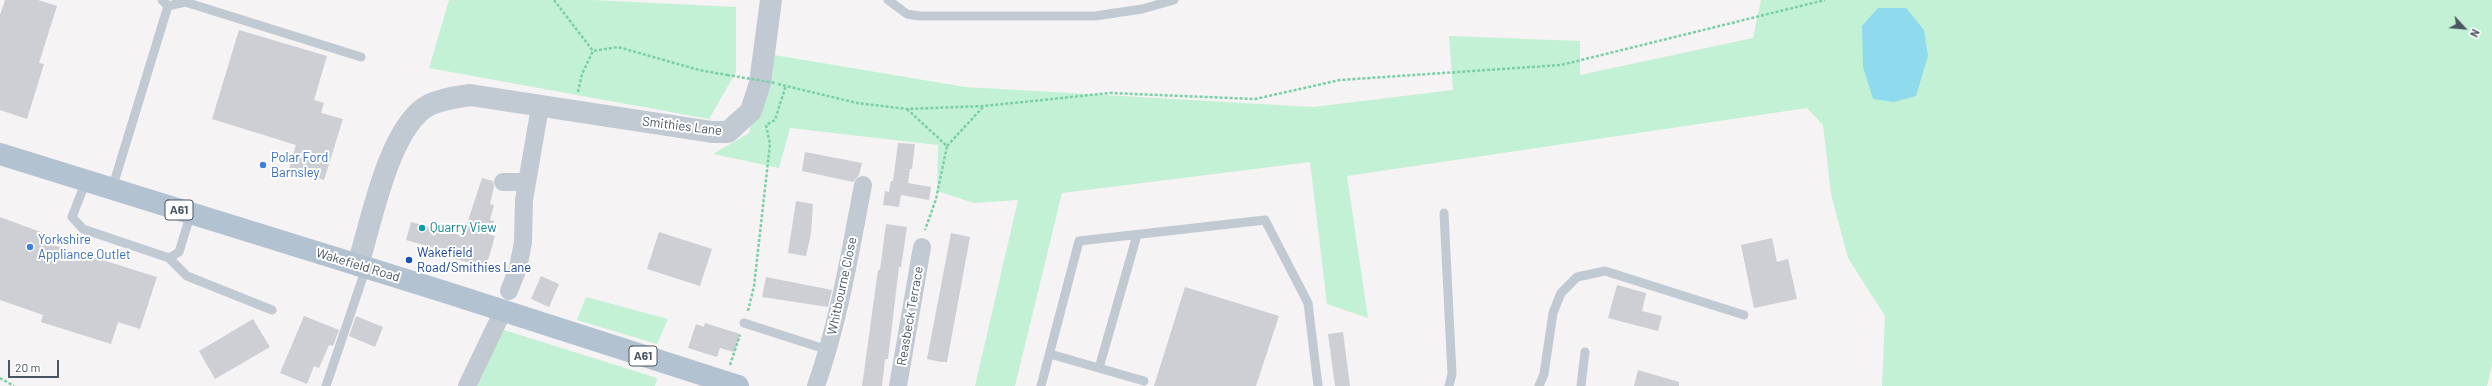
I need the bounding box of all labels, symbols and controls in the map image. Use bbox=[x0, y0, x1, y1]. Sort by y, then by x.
north arrow bbox=[2444, 8, 2484, 48]
text: N bbox=[2468, 27, 2483, 40]
street label: Smithies Lane bbox=[641, 113, 723, 139]
place label: Polar Ford Barnsley bbox=[271, 150, 328, 181]
marker: Polar Ford Barnsley bbox=[258, 160, 268, 170]
road number: A61 bbox=[165, 200, 193, 220]
place label: Quarry View bbox=[430, 220, 497, 236]
marker: Quarry View bbox=[417, 223, 427, 233]
place label: Yorkshire Appliance Outlet bbox=[38, 232, 131, 263]
street label: Whitbourne Close bbox=[824, 236, 860, 336]
marker: Yorkshire Appliance Outlet bbox=[25, 242, 35, 252]
street label: Wakefield Road bbox=[314, 245, 402, 285]
place label: Wakefield Road/Smithies Lane bbox=[417, 245, 531, 276]
marker: Wakefield Road/Smithies Lane bbox=[404, 255, 414, 265]
street label: Reasbeck Terrace bbox=[894, 265, 926, 367]
road number: A61 bbox=[629, 346, 657, 366]
scale bar bbox=[10, 352, 61, 378]
text: 20 m bbox=[15, 360, 41, 374]

